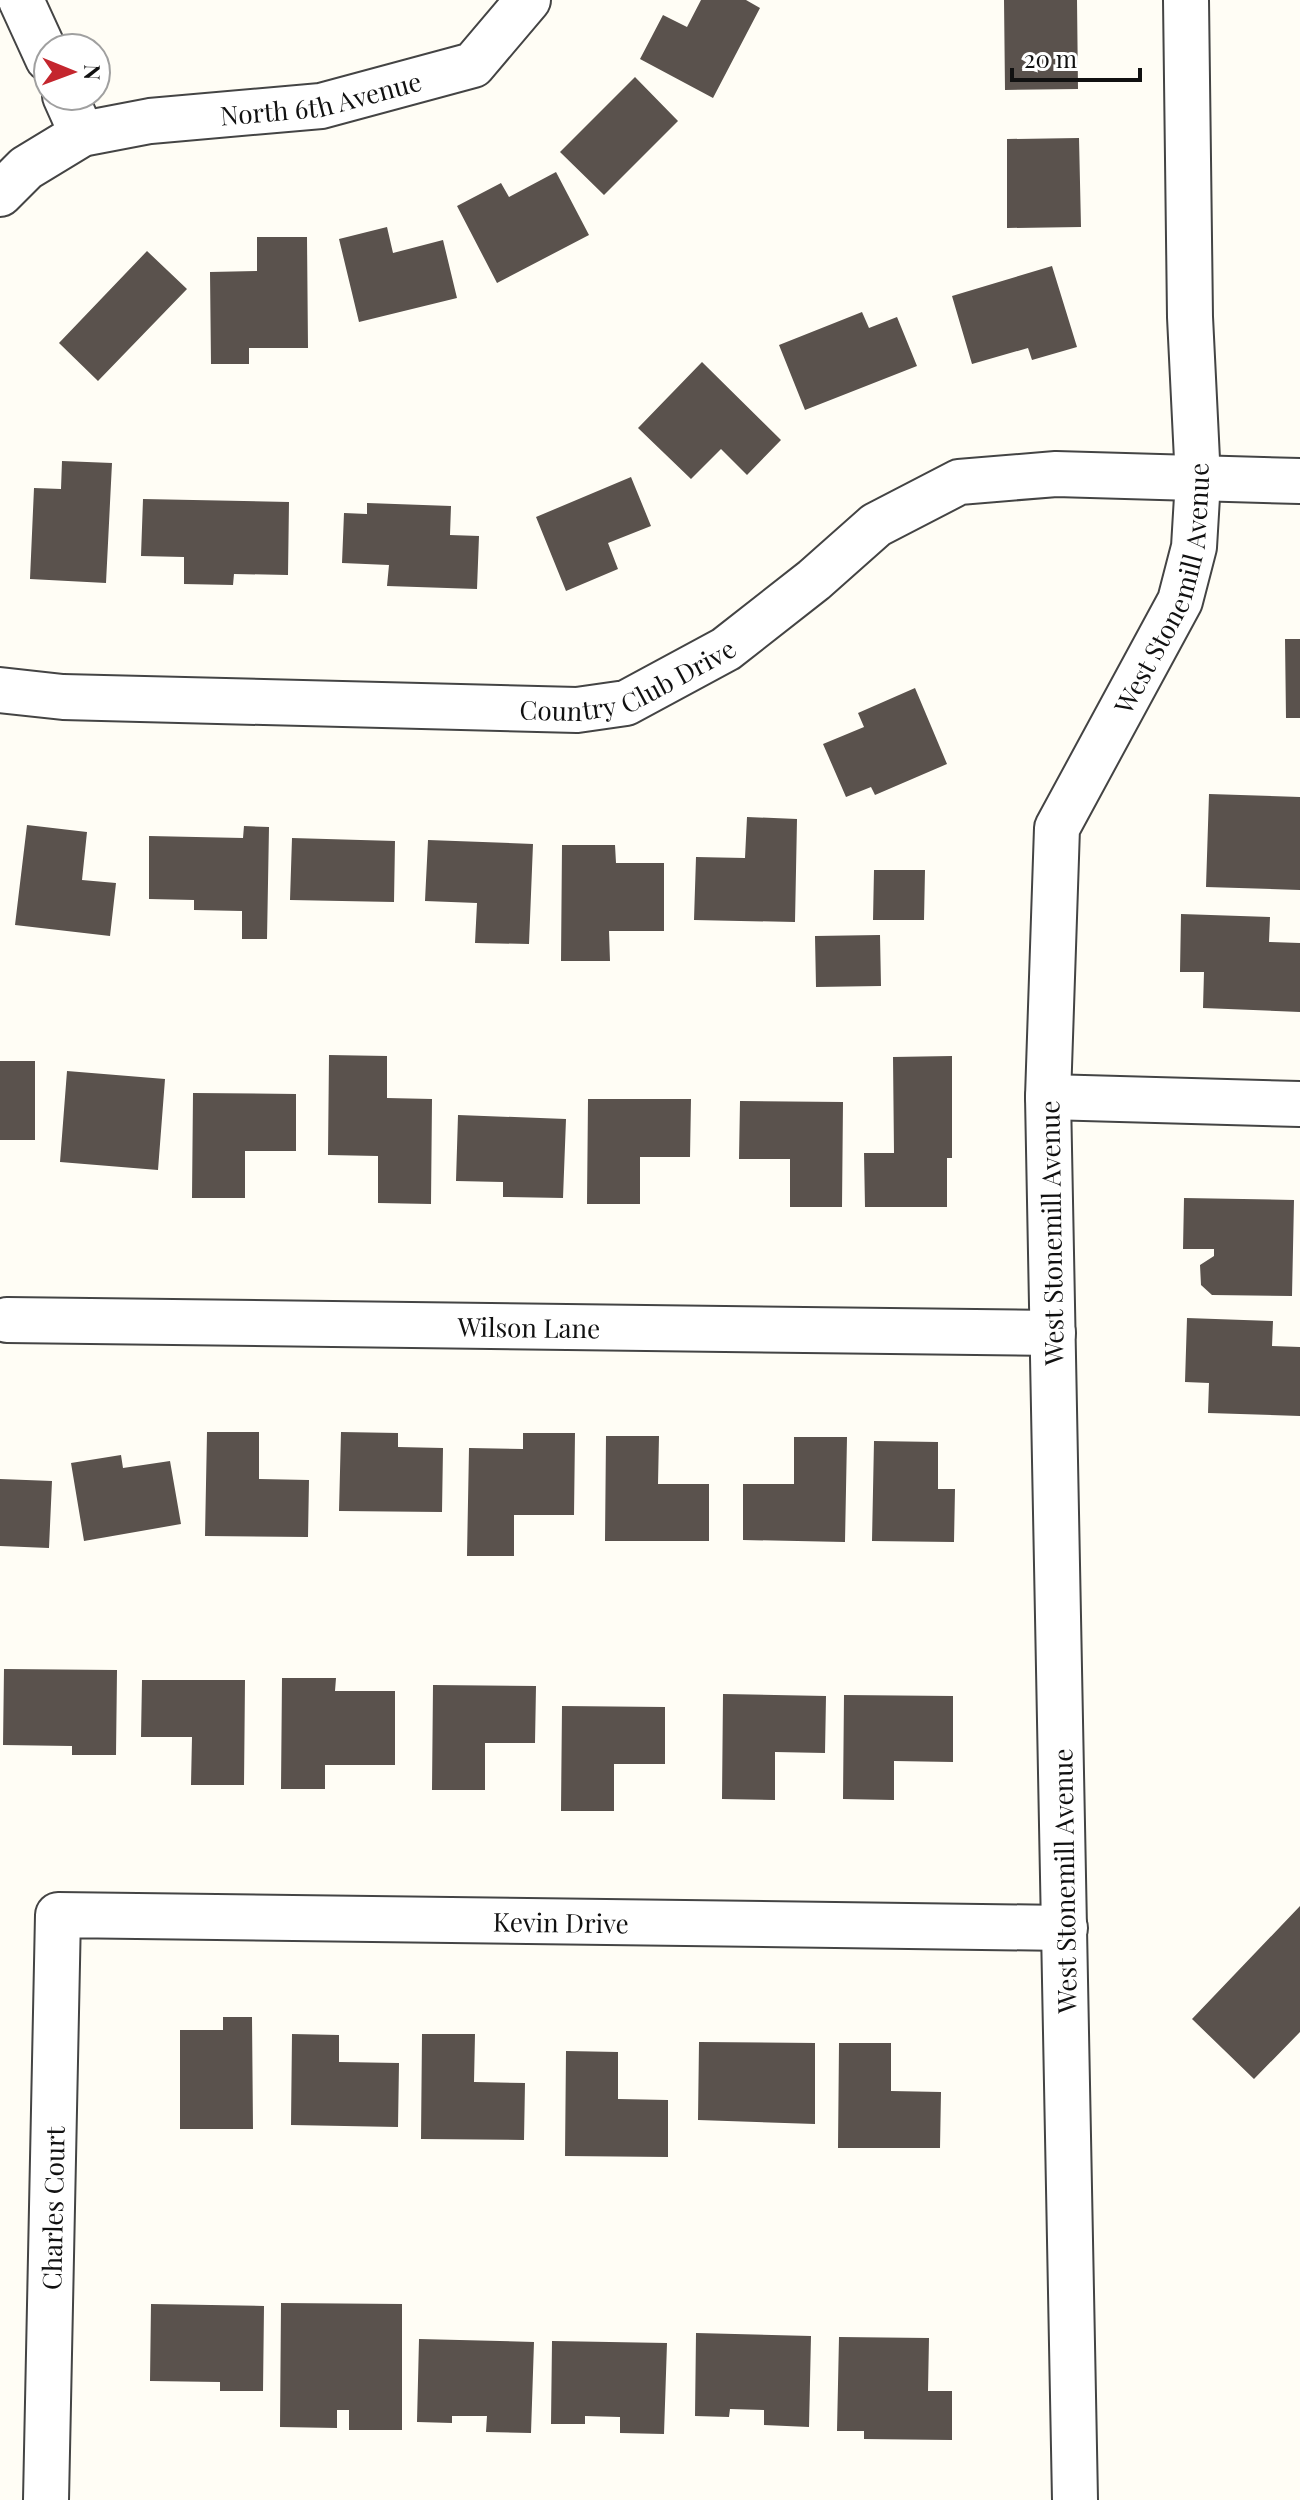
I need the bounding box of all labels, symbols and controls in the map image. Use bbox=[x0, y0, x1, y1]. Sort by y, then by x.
north arrow bbox=[32, 32, 112, 112]
scale bar bbox=[1012, 32, 1140, 82]
text: 20 m bbox=[1024, 42, 1077, 74]
street label: North 6th Avenue bbox=[219, 62, 425, 132]
text: N bbox=[78, 64, 108, 81]
street label: West Stonemill Avenue bbox=[1105, 462, 1216, 720]
street label: Country Club Drive bbox=[519, 631, 742, 728]
street label: West Stonemill Avenue bbox=[1031, 1100, 1071, 1367]
street label: Wilson Lane bbox=[456, 1308, 601, 1345]
street label: West Stonemill Avenue bbox=[1044, 1748, 1084, 2015]
street label: Kevin Drive bbox=[493, 1903, 629, 1940]
street label: Charles Court bbox=[33, 2125, 71, 2290]

